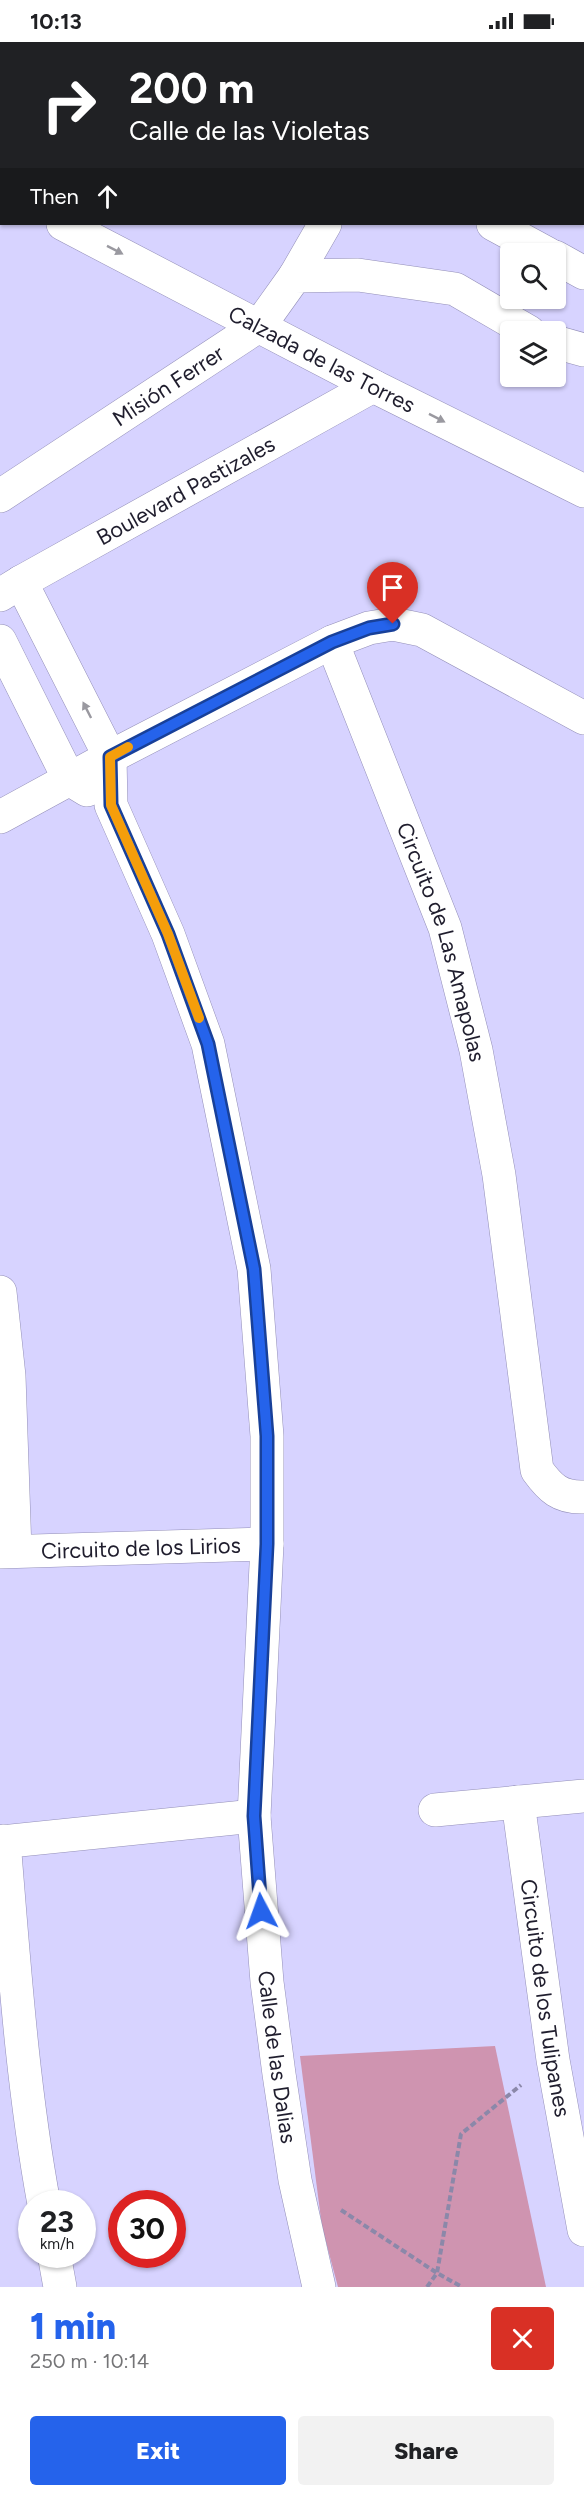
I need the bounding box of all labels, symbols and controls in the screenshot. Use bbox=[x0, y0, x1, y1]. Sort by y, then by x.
text: 10:13 bbox=[30, 8, 82, 35]
text: 200 m bbox=[129, 63, 254, 114]
icon: right bbox=[30, 66, 108, 144]
text: Calle de las Violetas bbox=[129, 114, 370, 147]
icon: ahead bbox=[91, 180, 124, 213]
text: Then bbox=[30, 183, 79, 210]
map controls bbox=[500, 243, 566, 387]
button: search bbox=[500, 243, 566, 309]
one-way arrow bbox=[106, 245, 124, 255]
street label: Calzada de las Torres bbox=[224, 299, 420, 418]
button: layers bbox=[500, 321, 566, 387]
street label: Misión Ferrer bbox=[107, 339, 229, 432]
one-way arrow bbox=[429, 413, 446, 423]
street label: Boulevard Pastizales bbox=[92, 430, 279, 551]
pin bbox=[367, 562, 418, 624]
icon: arrive bbox=[376, 571, 409, 604]
one-way arrow bbox=[82, 702, 91, 719]
street label: Circuito de Las Amapolas bbox=[391, 818, 491, 1064]
street label: Circuito de los Lirios bbox=[41, 1531, 241, 1564]
street label: Circuito de los Tulipanes bbox=[515, 1877, 577, 2119]
position arrow bbox=[229, 1879, 293, 1943]
street label: Calle de las Dalias bbox=[253, 1969, 303, 2145]
speed limit sign: 30 bbox=[108, 2190, 186, 2268]
text: 23 bbox=[40, 2203, 74, 2240]
text: km/h bbox=[40, 2235, 74, 2253]
text: 1 min bbox=[30, 2305, 116, 2348]
button: close bbox=[491, 2307, 554, 2370]
text: 250 m · 10:14 bbox=[30, 2349, 149, 2373]
button: Exit bbox=[30, 2416, 286, 2485]
button: Share bbox=[298, 2416, 554, 2485]

